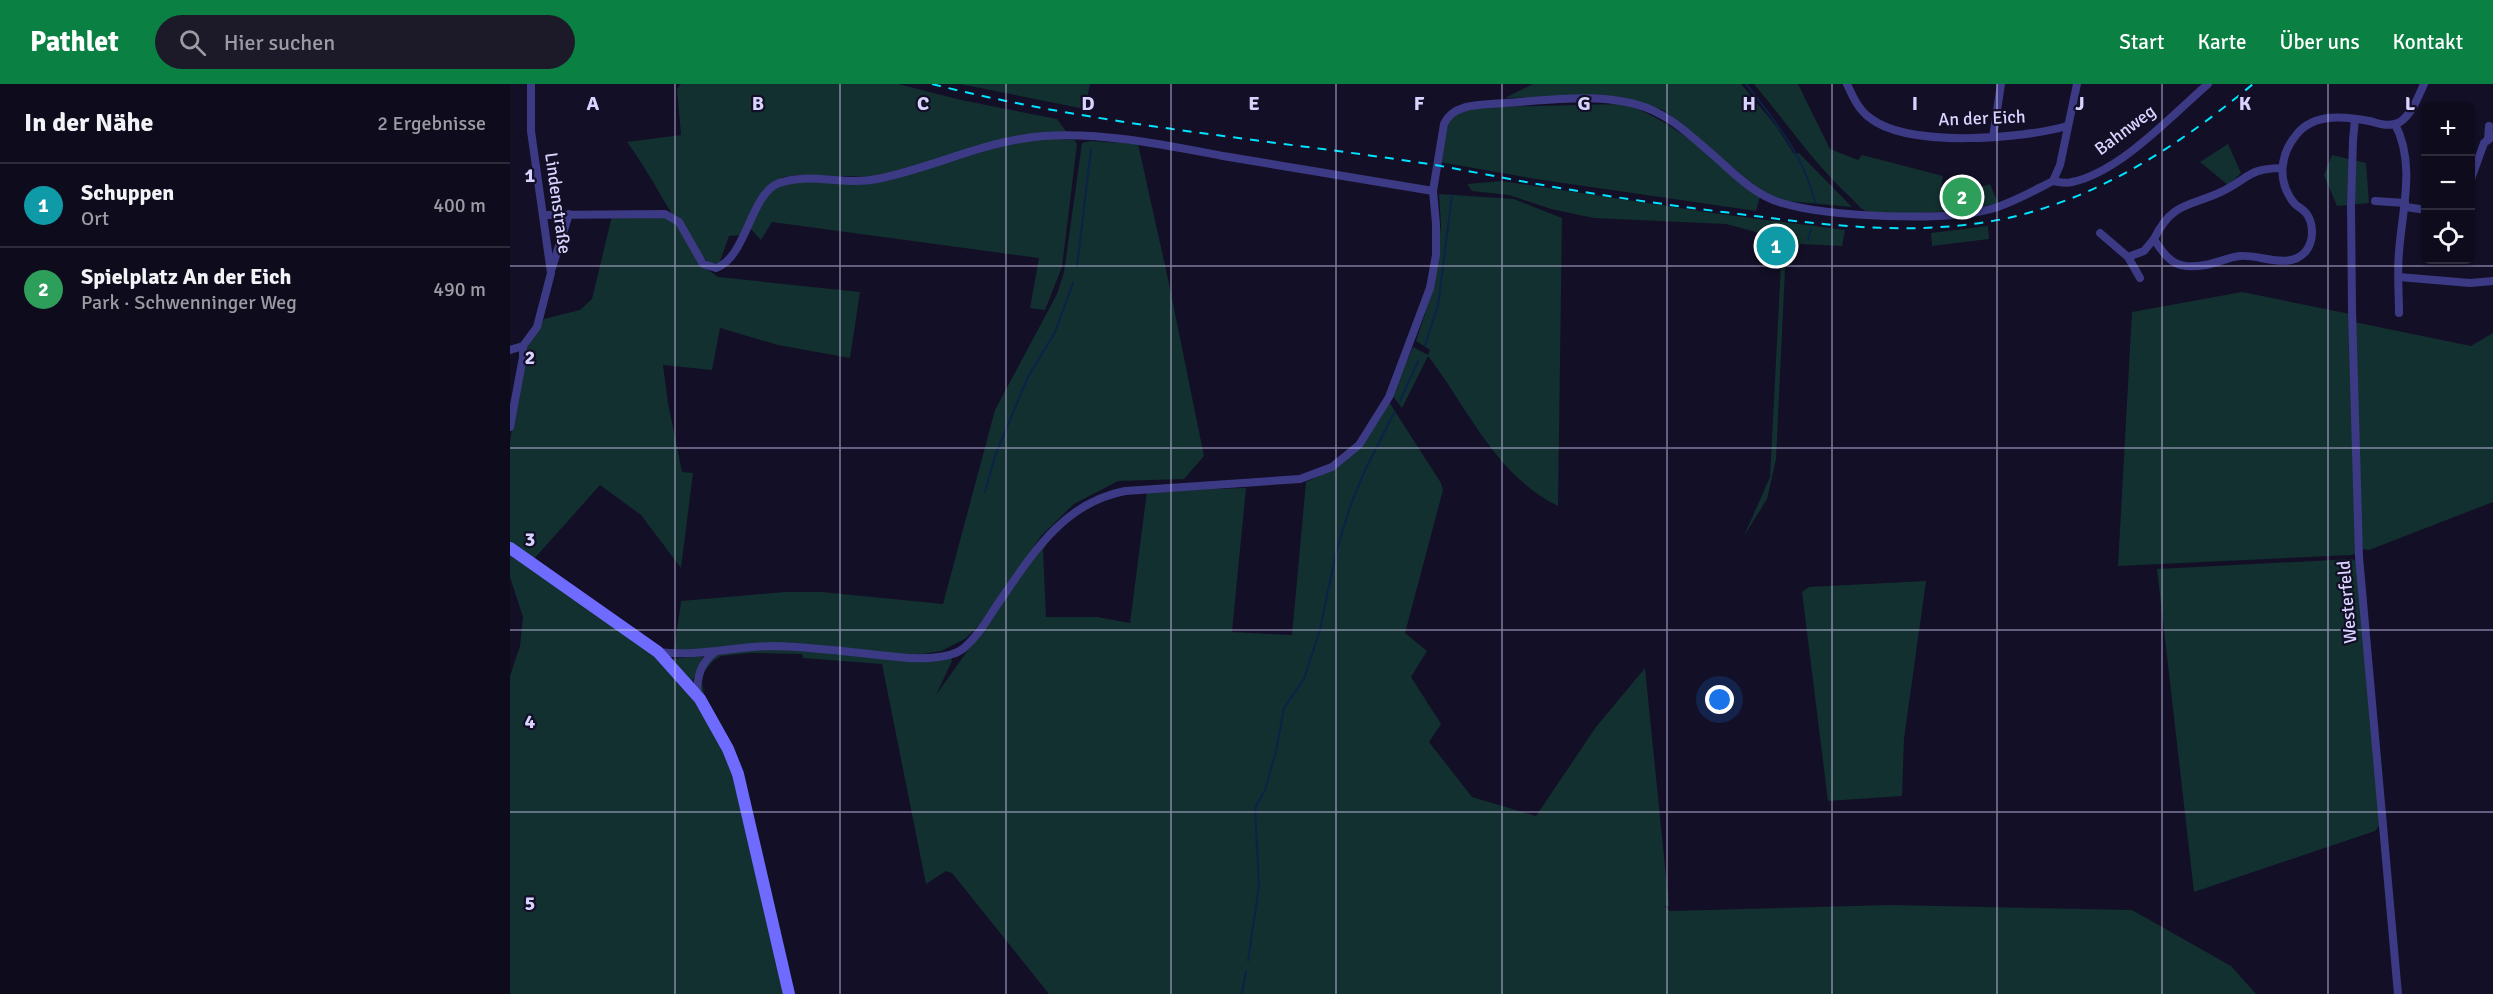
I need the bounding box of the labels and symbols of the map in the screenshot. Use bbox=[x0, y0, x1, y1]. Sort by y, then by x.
text: A bbox=[587, 91, 600, 116]
text: B bbox=[752, 91, 764, 116]
text: C bbox=[917, 91, 929, 116]
text: D bbox=[1081, 91, 1095, 116]
text: E bbox=[1248, 91, 1260, 116]
text: F bbox=[1414, 91, 1425, 116]
text: G bbox=[1577, 91, 1591, 116]
text: H bbox=[1742, 91, 1756, 116]
text: I bbox=[1912, 91, 1918, 116]
text: J bbox=[2075, 91, 2085, 116]
text: K bbox=[2239, 91, 2252, 116]
text: L bbox=[2405, 91, 2416, 116]
street label: Bahnweg bbox=[2090, 100, 2160, 160]
street label: An der Eich bbox=[1938, 105, 2026, 131]
street label: Lindenstraße bbox=[540, 151, 576, 255]
text: 1 bbox=[525, 163, 536, 188]
pin: 2 bbox=[1942, 174, 1982, 220]
pin: 1 bbox=[1756, 224, 1796, 268]
text: 2 bbox=[525, 345, 535, 370]
text: 3 bbox=[525, 527, 535, 552]
street label: Westerfeld bbox=[2332, 560, 2362, 644]
your location bbox=[1705, 685, 1734, 714]
text: 4 bbox=[525, 709, 536, 734]
text: 5 bbox=[525, 891, 535, 916]

